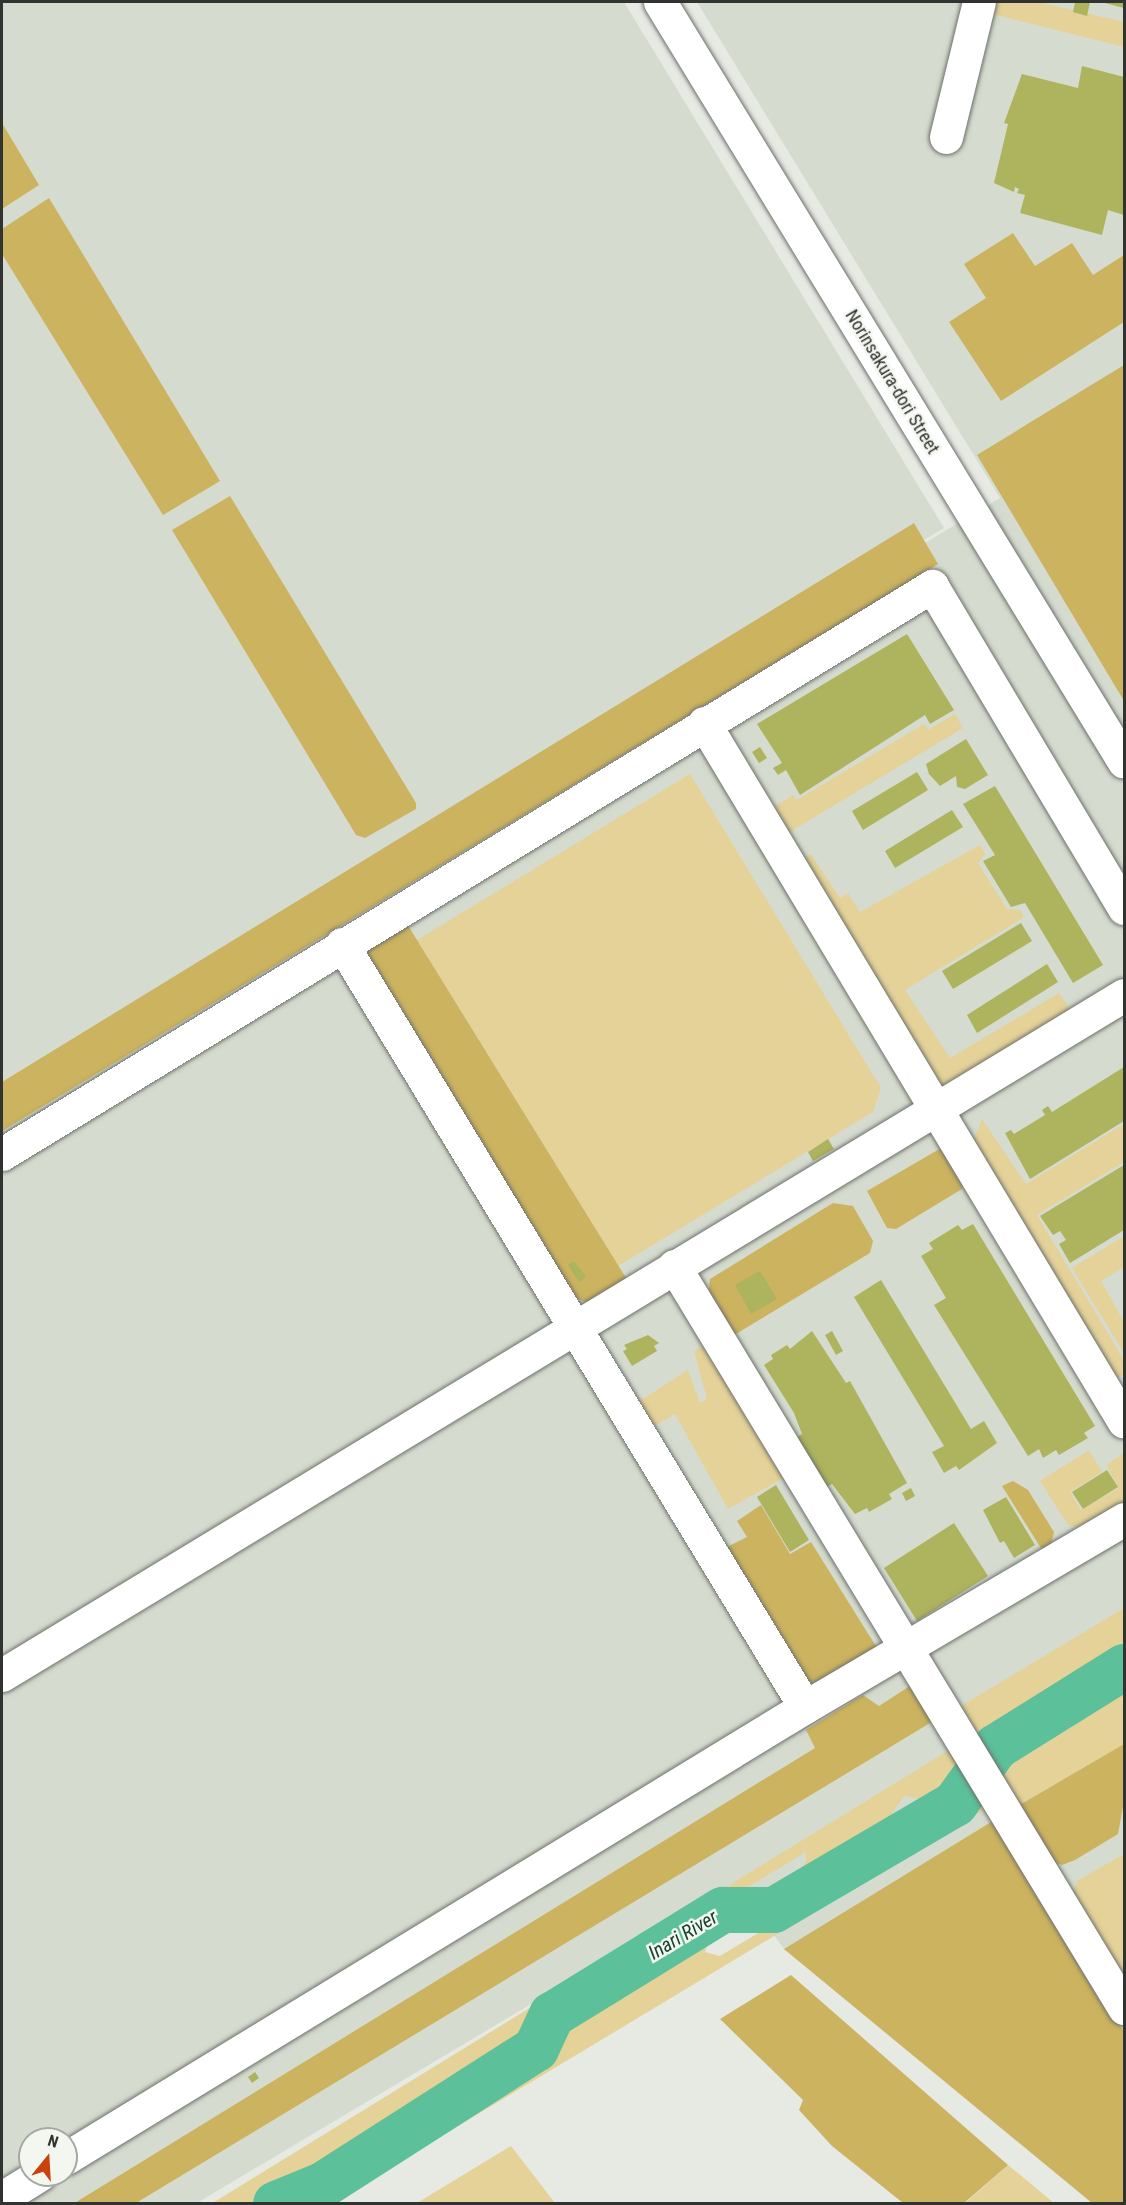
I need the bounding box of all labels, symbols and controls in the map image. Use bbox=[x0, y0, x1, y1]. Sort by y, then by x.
street label: Norinsakura-dori Street bbox=[840, 306, 944, 458]
water label: Inari River bbox=[644, 1905, 722, 1965]
north arrow bbox=[18, 2127, 78, 2187]
text: N bbox=[45, 2131, 61, 2152]

